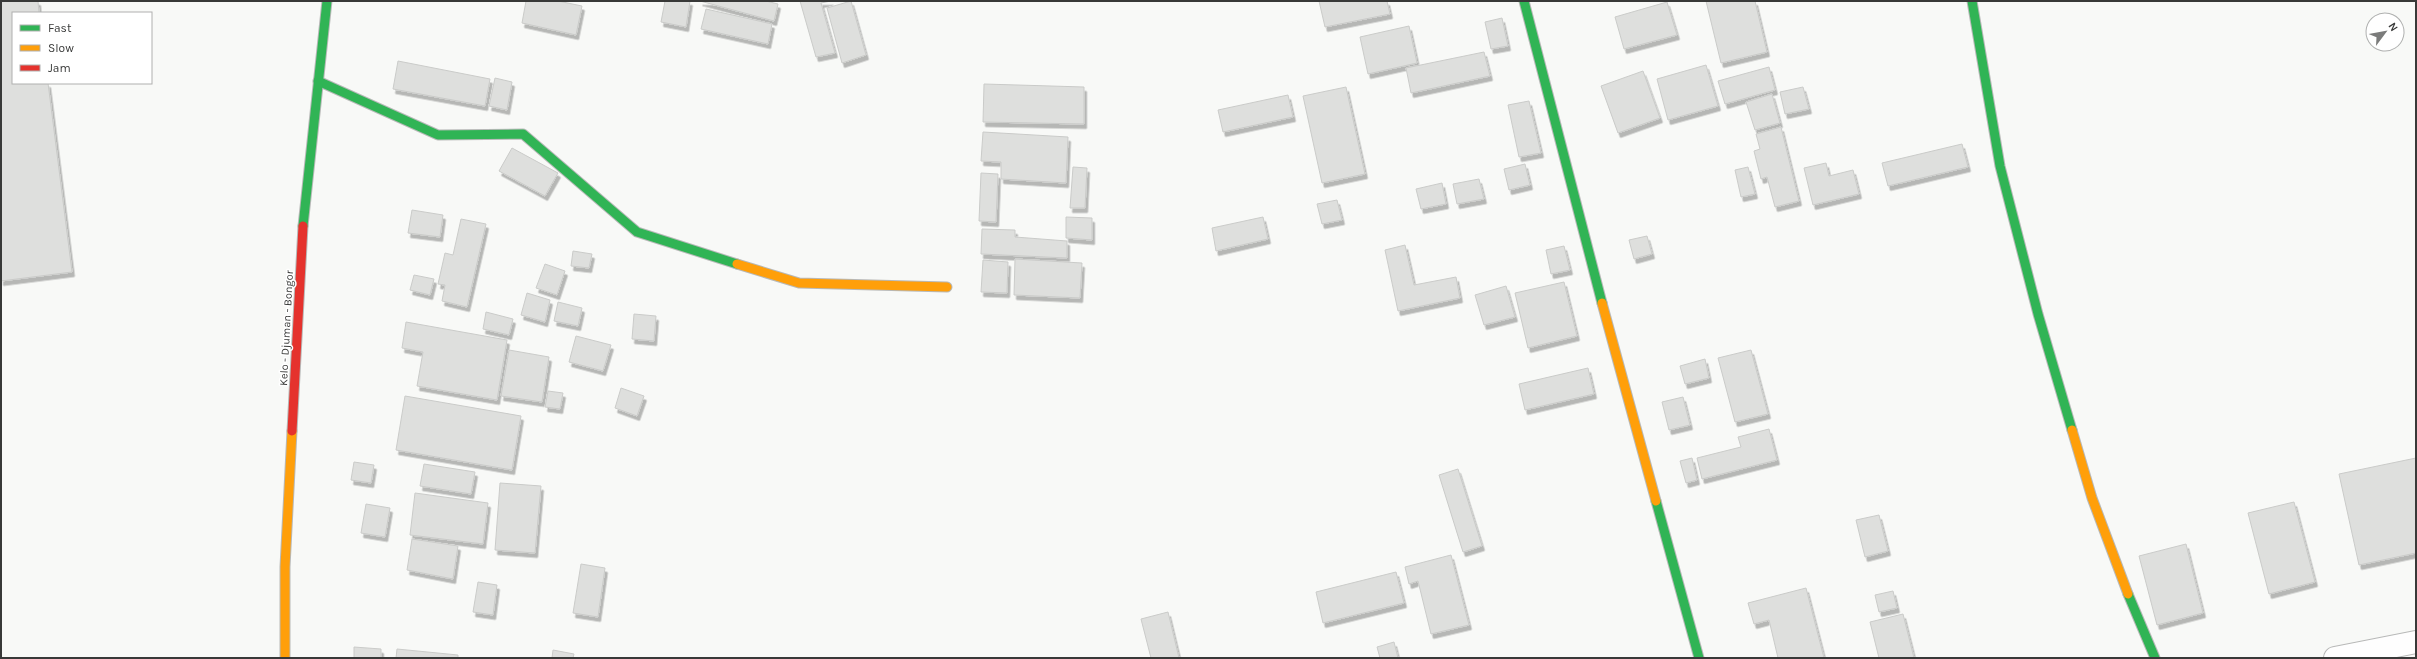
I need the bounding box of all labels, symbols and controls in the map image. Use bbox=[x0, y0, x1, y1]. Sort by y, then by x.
legend bbox=[12, 12, 152, 84]
north arrow bbox=[2365, 12, 2405, 52]
text: N bbox=[2385, 20, 2401, 34]
text: Fast bbox=[48, 21, 72, 35]
text: Slow bbox=[48, 41, 74, 55]
text: Jam bbox=[48, 61, 71, 75]
street label: Kelo - Djuman - Bongor bbox=[277, 270, 296, 386]

